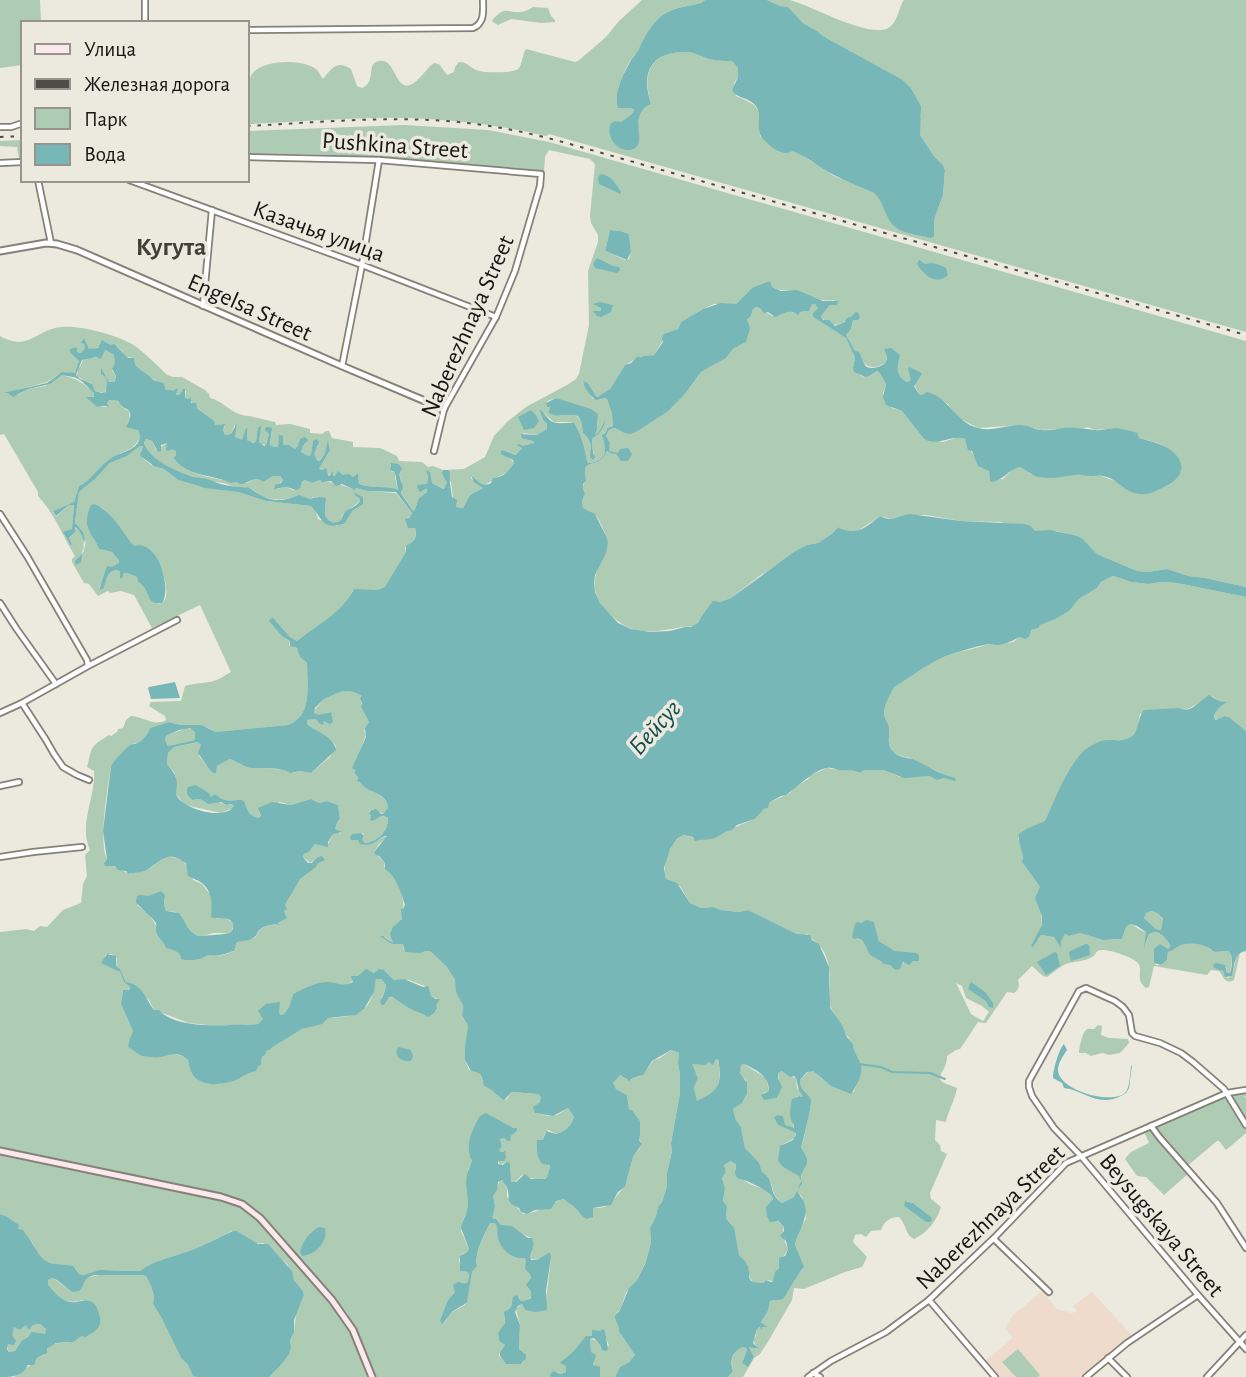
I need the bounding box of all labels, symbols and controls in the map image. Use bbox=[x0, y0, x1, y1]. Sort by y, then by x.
legend bbox=[21, 21, 248, 182]
text: Улица bbox=[84, 39, 137, 60]
text: Железная дорога bbox=[84, 74, 231, 95]
text: Парк bbox=[84, 109, 128, 130]
street label: Pushkina Street bbox=[321, 129, 469, 163]
text: Вода bbox=[84, 144, 126, 165]
street label: Казачья улица bbox=[250, 197, 388, 267]
street label: Naberezhnaya Street bbox=[417, 232, 519, 421]
district label: Кугута bbox=[136, 234, 206, 260]
street label: Engelsa Street bbox=[184, 270, 315, 346]
water label: Бейсуг bbox=[624, 695, 686, 760]
street label: Naberezhnaya Street bbox=[912, 1141, 1070, 1294]
street label: Beysugskaya Street bbox=[1095, 1150, 1228, 1302]

